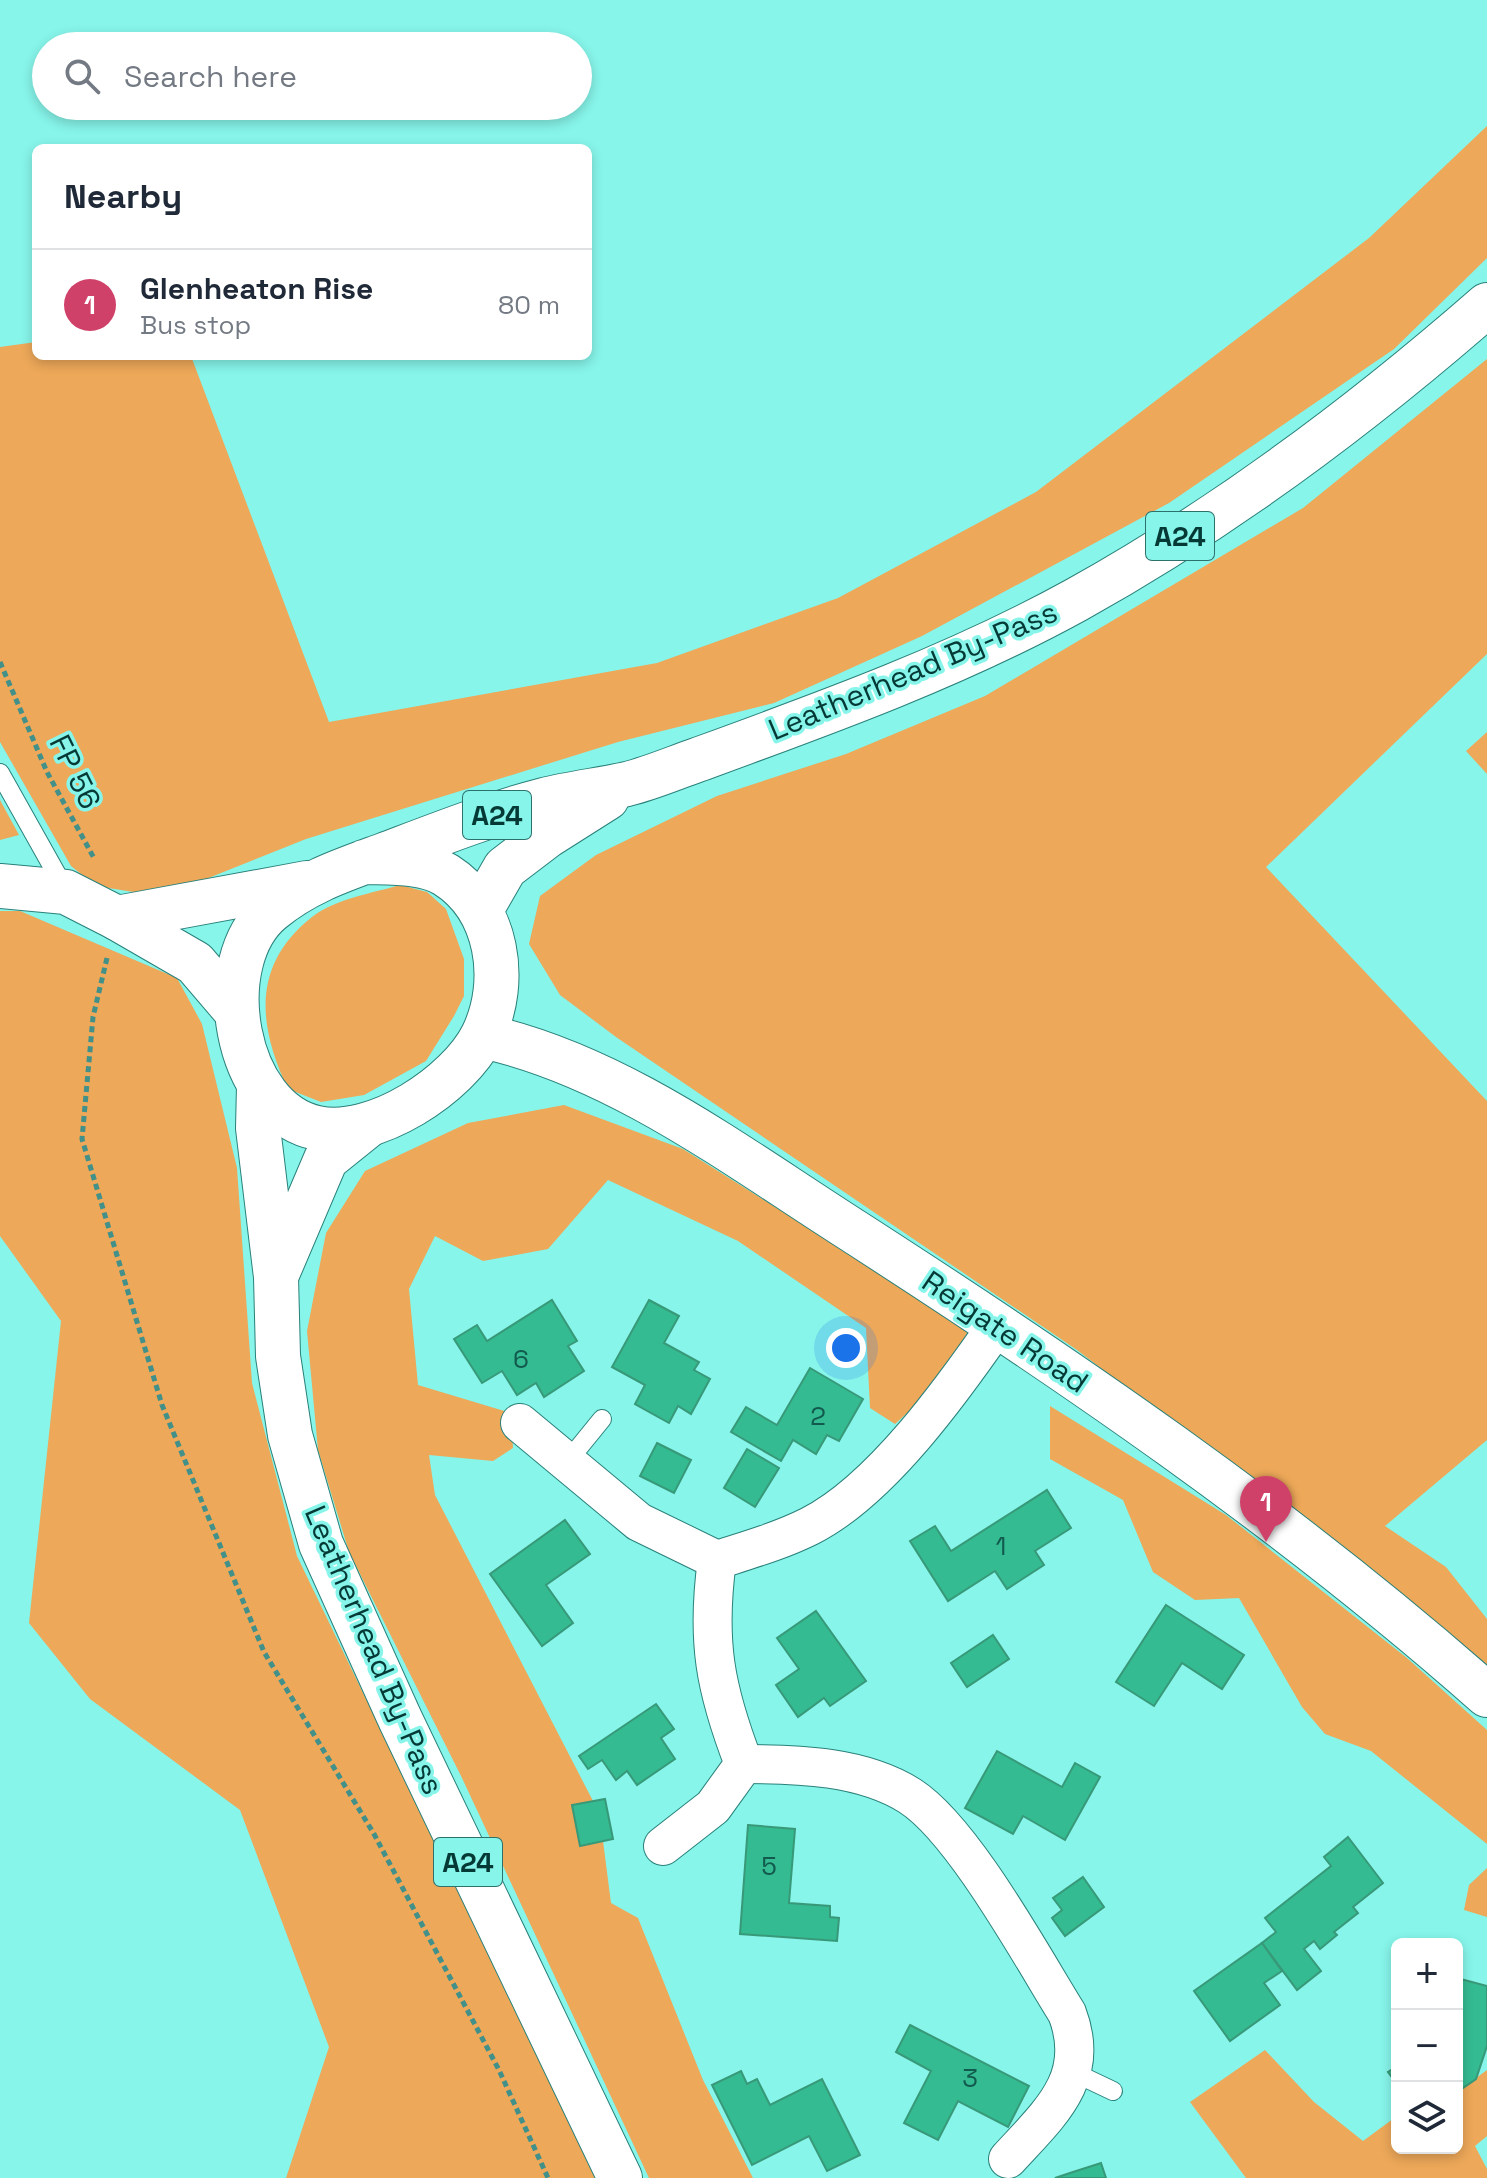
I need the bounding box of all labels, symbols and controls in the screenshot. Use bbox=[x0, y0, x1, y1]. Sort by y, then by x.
search box bbox=[32, 32, 592, 120]
icon: search bbox=[60, 54, 104, 98]
text: Search here bbox=[124, 57, 297, 96]
text: Nearby bbox=[64, 175, 182, 218]
text: Glenheaton Rise bbox=[140, 269, 373, 308]
text: 1 bbox=[84, 288, 96, 322]
text: 80 m bbox=[498, 288, 560, 322]
text: Bus stop bbox=[140, 308, 251, 342]
road number: A24 bbox=[1146, 512, 1214, 560]
street label: Leatherhead By-Pass bbox=[763, 592, 1063, 749]
street label: FP 56 bbox=[41, 728, 110, 816]
road number: A24 bbox=[463, 791, 531, 839]
street label: Reigate Road bbox=[915, 1262, 1096, 1401]
your location bbox=[826, 1328, 866, 1368]
house number: 6 bbox=[513, 1342, 529, 1376]
house number: 2 bbox=[810, 1399, 826, 1433]
pin: 1 bbox=[1240, 1476, 1292, 1542]
street label: Leatherhead By-Pass bbox=[296, 1500, 453, 1800]
house number: 1 bbox=[996, 1529, 1006, 1563]
road number: A24 bbox=[434, 1838, 502, 1886]
house number: 5 bbox=[761, 1849, 777, 1883]
map controls bbox=[1391, 1938, 1463, 2154]
button: + bbox=[1391, 1938, 1463, 2010]
button: − bbox=[1391, 2010, 1463, 2082]
house number: 3 bbox=[962, 2061, 978, 2095]
button: layers bbox=[1391, 2082, 1463, 2154]

